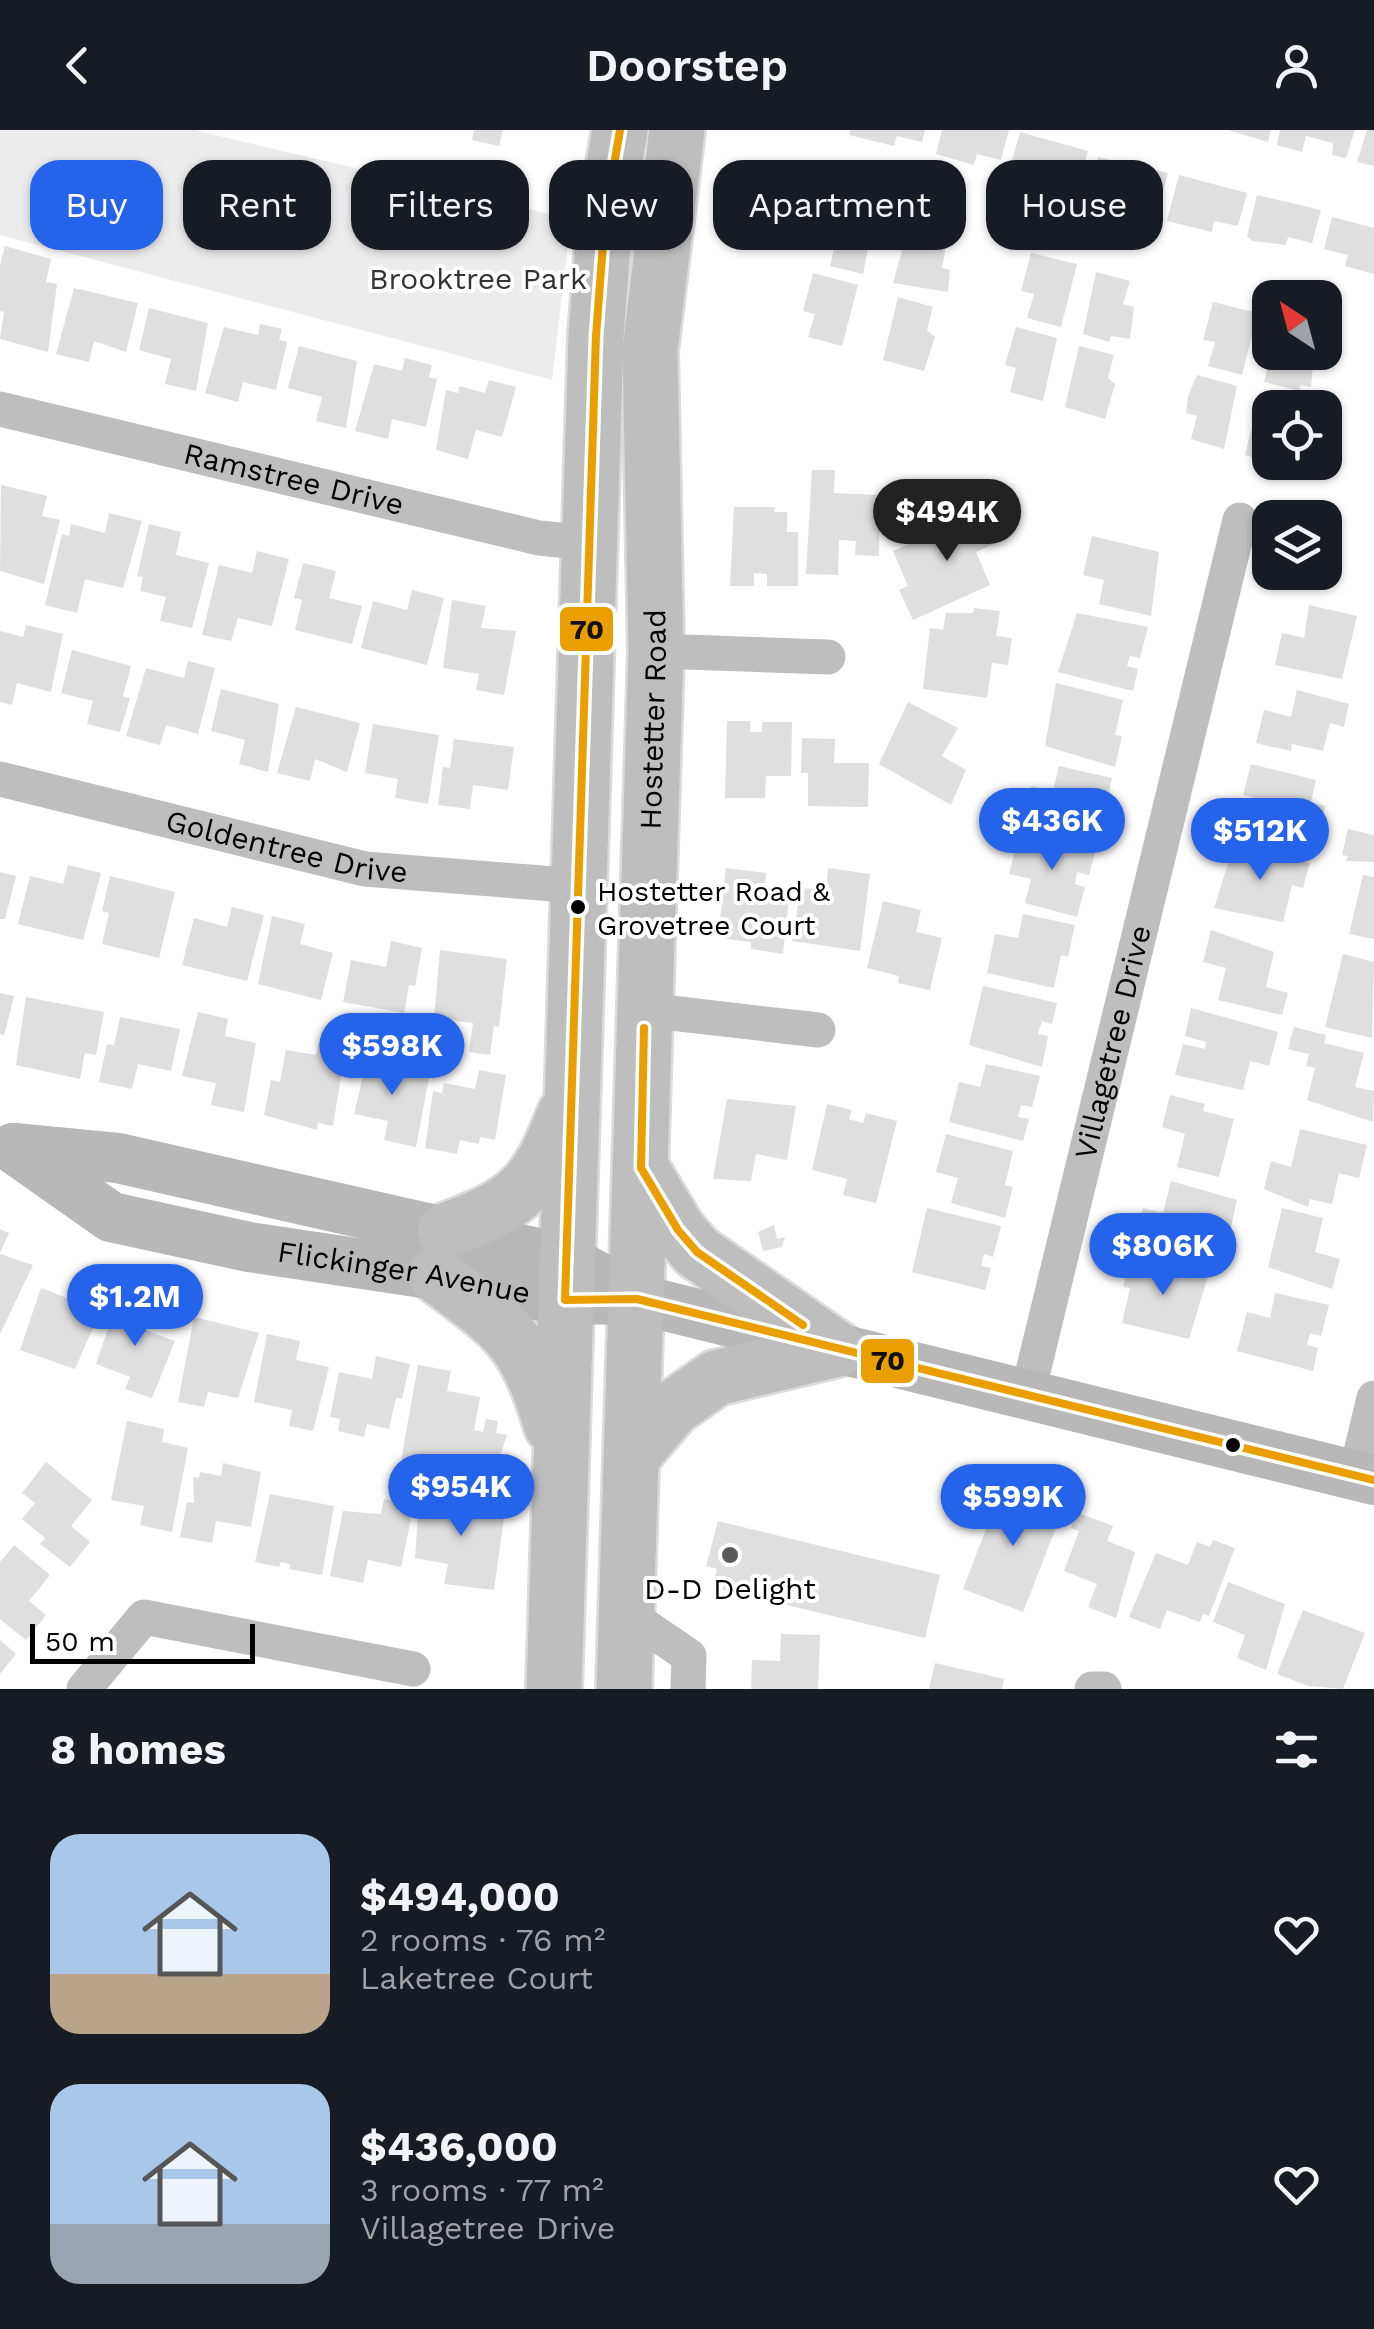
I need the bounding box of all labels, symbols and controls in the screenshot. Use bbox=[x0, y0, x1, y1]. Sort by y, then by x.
icon: back bbox=[50, 38, 105, 93]
icon: person bbox=[1269, 38, 1324, 93]
text: Doorstep bbox=[586, 39, 788, 92]
chip: Buy bbox=[30, 160, 163, 250]
chip: Rent bbox=[183, 160, 331, 250]
chip: Filters bbox=[351, 160, 529, 250]
chip: New bbox=[549, 160, 693, 250]
chip: Apartment bbox=[713, 160, 966, 250]
chip: House bbox=[986, 160, 1163, 250]
park label: Brooktree Park bbox=[369, 261, 587, 296]
north arrow bbox=[1252, 280, 1342, 370]
map controls bbox=[1252, 280, 1342, 590]
button: locate bbox=[1252, 390, 1342, 480]
street label: Ramstree Drive bbox=[180, 436, 407, 522]
pin: $494K bbox=[877, 479, 1017, 564]
text: $494K bbox=[895, 492, 999, 530]
button: layers bbox=[1252, 500, 1342, 590]
line badge: 70 bbox=[558, 605, 615, 653]
street label: Hostetter Road bbox=[632, 609, 673, 830]
text: 70 bbox=[570, 613, 604, 646]
pin: $436K bbox=[982, 788, 1122, 873]
pin: $512K bbox=[1190, 798, 1330, 883]
text: $436K bbox=[1001, 801, 1103, 839]
street label: Goldentree Drive bbox=[162, 803, 409, 889]
text: $512K bbox=[1213, 811, 1307, 849]
place label: Hostetter Road & Grovetree Court bbox=[597, 875, 830, 942]
marker: Hostetter Road & Grovetree Court bbox=[568, 897, 588, 917]
street label: Villagetree Drive bbox=[1067, 922, 1158, 1163]
pin: $598K bbox=[322, 1013, 462, 1098]
text: $598K bbox=[341, 1026, 443, 1064]
pin: $806K bbox=[1093, 1213, 1233, 1298]
text: $806K bbox=[1111, 1226, 1215, 1264]
street label: Flickinger Avenue bbox=[275, 1233, 533, 1311]
pin: $1.2M bbox=[65, 1264, 205, 1349]
text: $1.2M bbox=[89, 1277, 181, 1315]
line badge: 70 bbox=[859, 1337, 916, 1385]
text: 70 bbox=[871, 1344, 905, 1377]
unlabelled marker bbox=[1223, 1435, 1243, 1455]
pin: $954K bbox=[391, 1454, 531, 1539]
pin: $599K bbox=[943, 1464, 1083, 1549]
text: $954K bbox=[410, 1467, 512, 1505]
text: $599K bbox=[963, 1477, 1063, 1515]
marker: D-D Delight bbox=[719, 1544, 741, 1566]
place label: D-D Delight bbox=[644, 1571, 816, 1606]
scale bar bbox=[30, 1619, 255, 1664]
text: 50 m bbox=[45, 1625, 115, 1658]
icon: filters bbox=[1269, 1722, 1324, 1777]
text: 8 homes bbox=[50, 1725, 226, 1774]
text: $494,000 bbox=[360, 1872, 560, 1921]
icon: home bbox=[130, 1874, 250, 1994]
icon: heart bbox=[1269, 1907, 1324, 1962]
text: 2 rooms · 76 m² bbox=[360, 1921, 606, 1959]
text: Laketree Court bbox=[360, 1959, 593, 1997]
text: $436,000 bbox=[360, 2122, 558, 2171]
icon: home bbox=[130, 2124, 250, 2244]
icon: heart bbox=[1269, 2157, 1324, 2212]
text: 3 rooms · 77 m² bbox=[360, 2171, 604, 2209]
text: Villagetree Drive bbox=[360, 2209, 615, 2247]

